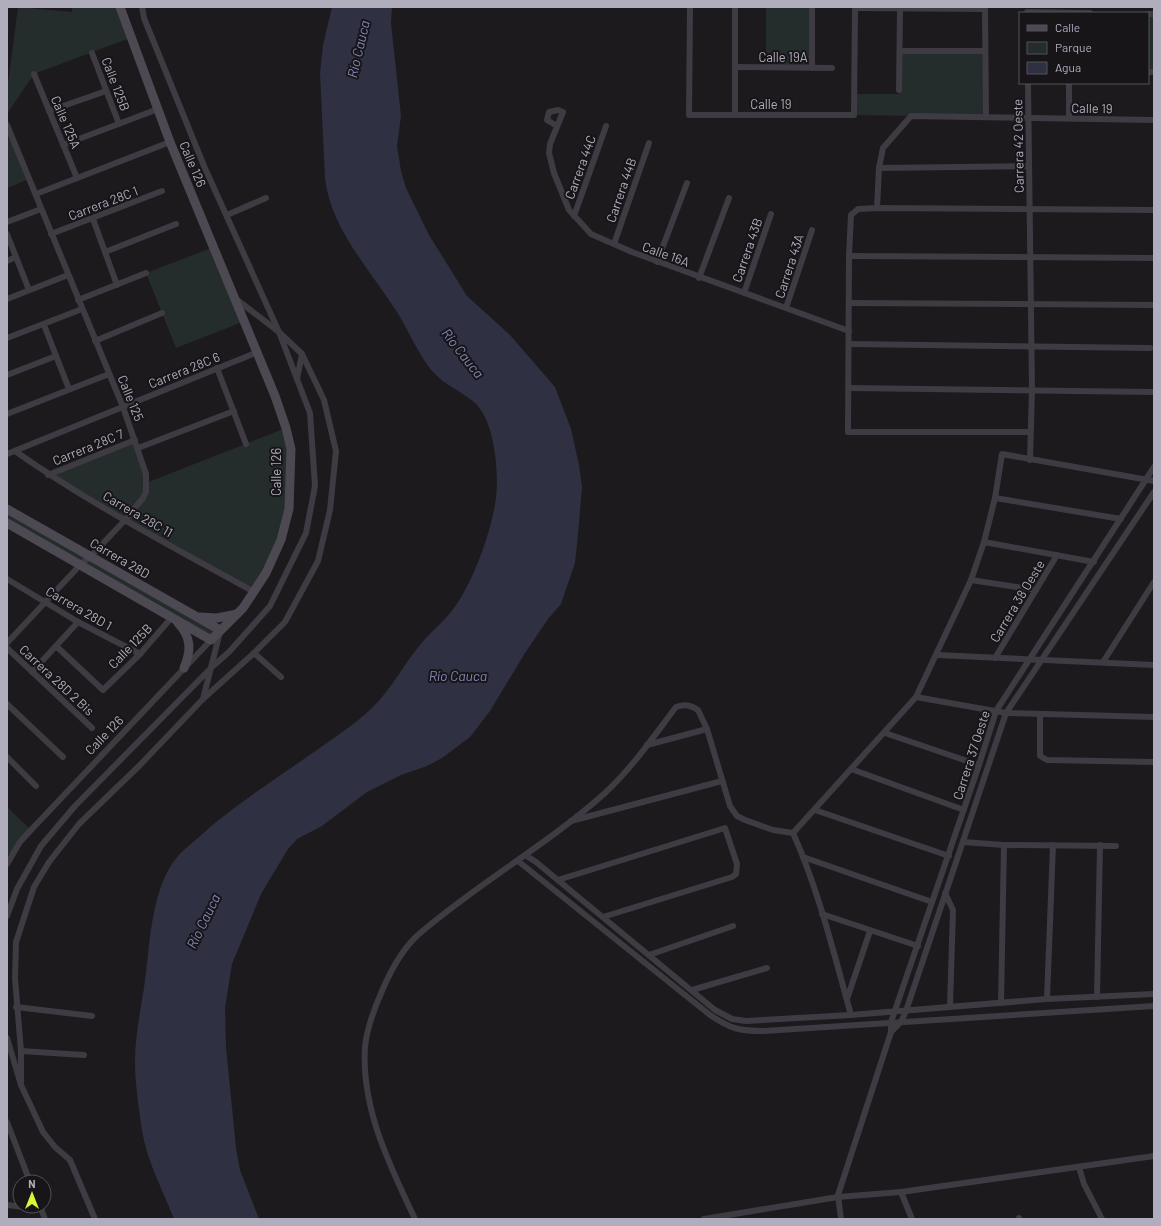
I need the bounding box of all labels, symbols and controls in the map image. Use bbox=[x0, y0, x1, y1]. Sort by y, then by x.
legend bbox=[1019, 12, 1149, 84]
water label: Río Cauca bbox=[343, 19, 373, 79]
text: Calle bbox=[1055, 20, 1080, 34]
text: Parque bbox=[1055, 40, 1092, 54]
street label: Calle 19A bbox=[758, 49, 808, 65]
street label: Calle 125B bbox=[98, 55, 134, 113]
text: Agua bbox=[1055, 60, 1081, 74]
street label: Calle 125A bbox=[48, 93, 84, 151]
street label: Calle 19 bbox=[750, 96, 792, 112]
street label: Carrera 42 Oeste bbox=[1009, 99, 1027, 193]
street label: Calle 19 bbox=[1071, 100, 1113, 116]
street label: Carrera 44C bbox=[561, 133, 599, 201]
street label: Calle 126 bbox=[176, 139, 210, 190]
street label: Carrera 44B bbox=[602, 156, 640, 224]
street label: Carrera 28C 1 bbox=[66, 182, 140, 224]
street label: Carrera 43B bbox=[729, 216, 765, 284]
street label: Carrera 43A bbox=[771, 232, 807, 300]
street label: Calle 16A bbox=[640, 238, 692, 270]
water label: Río Cauca bbox=[438, 325, 488, 381]
street label: Carrera 28C 6 bbox=[146, 348, 222, 392]
street label: Calle 125 bbox=[115, 373, 148, 424]
street label: Carrera 28C 7 bbox=[50, 426, 126, 468]
street label: Calle 126 bbox=[268, 448, 284, 496]
street label: Carrera 28C 11 bbox=[100, 488, 176, 540]
street label: Carrera 28D bbox=[87, 534, 153, 582]
street label: Carrera 38 Oeste bbox=[986, 557, 1048, 645]
street label: Carrera 28D 1 bbox=[43, 583, 115, 633]
street label: Calle 125B bbox=[105, 620, 155, 672]
street label: Carrera 28D 2 Bis bbox=[16, 641, 98, 719]
water label: Río Cauca bbox=[429, 667, 487, 684]
street label: Carrera 37 Oeste bbox=[949, 708, 993, 802]
street label: Calle 126 bbox=[82, 712, 127, 758]
water label: Río Cauca bbox=[183, 891, 223, 951]
north arrow bbox=[12, 1174, 52, 1214]
text: N bbox=[28, 1177, 36, 1190]

